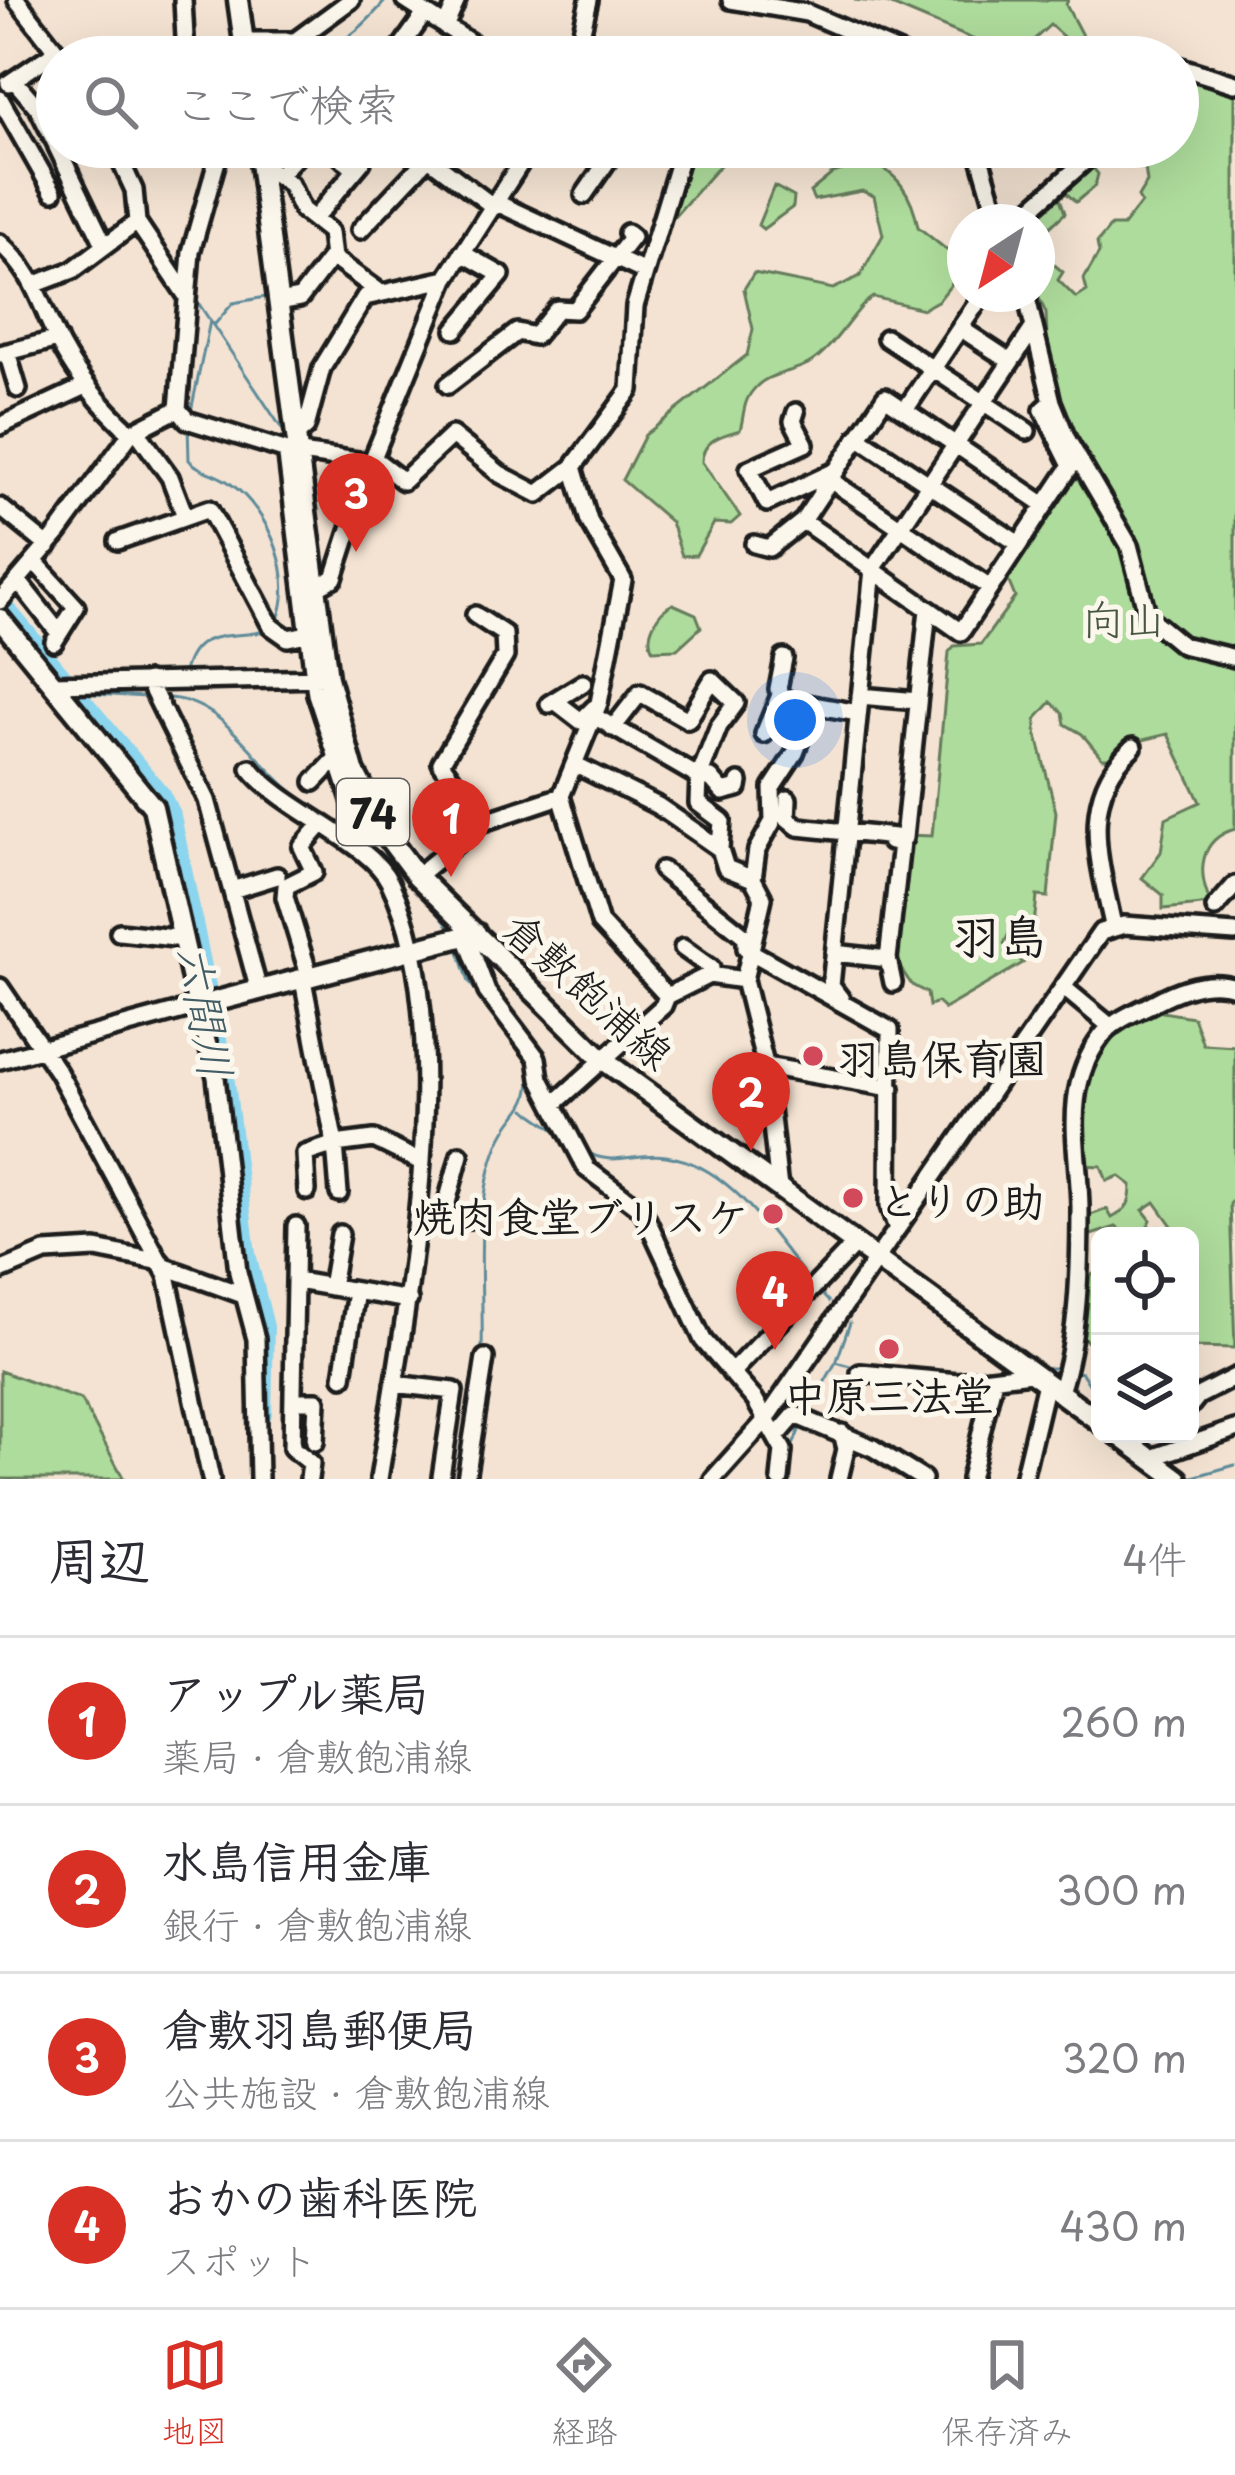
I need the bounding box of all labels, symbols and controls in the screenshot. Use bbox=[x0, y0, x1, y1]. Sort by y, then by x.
search box bbox=[36, 36, 1199, 168]
text: ここで検索 bbox=[174, 68, 399, 136]
icon: search bbox=[78, 69, 144, 135]
north arrow bbox=[947, 204, 1055, 312]
pin: 3 bbox=[317, 453, 395, 552]
park label: 向山 bbox=[1082, 586, 1166, 649]
your location bbox=[765, 690, 825, 750]
pin: 1 bbox=[412, 778, 490, 877]
road number: 74 bbox=[337, 779, 409, 845]
street label: 倉敷飽浦線 bbox=[491, 895, 689, 1083]
district label: 羽島 bbox=[952, 898, 1048, 970]
water label: 六間川 bbox=[163, 939, 253, 1083]
place label: 羽島保育園 bbox=[837, 1025, 1047, 1088]
marker: 羽島保育園 bbox=[800, 1043, 826, 1069]
pin: 2 bbox=[712, 1052, 790, 1151]
place label: とりの助 bbox=[877, 1167, 1045, 1230]
place label: 焼肉食堂ブリスケ bbox=[413, 1183, 749, 1246]
marker: とりの助 bbox=[840, 1185, 866, 1211]
marker: 焼肉食堂ブリスケ bbox=[760, 1201, 786, 1227]
map controls bbox=[1091, 1227, 1199, 1443]
button: locate bbox=[1091, 1227, 1199, 1335]
pin: 4 bbox=[736, 1251, 814, 1350]
button: layers bbox=[1091, 1335, 1199, 1443]
marker: 中原三法堂 bbox=[876, 1336, 902, 1362]
place label: 中原三法堂 bbox=[784, 1362, 994, 1425]
text: 周辺 bbox=[48, 1519, 150, 1596]
text: 4件 bbox=[1122, 1528, 1187, 1587]
text: アップル薬局 bbox=[162, 1657, 429, 1725]
text: 1 bbox=[78, 1691, 96, 1750]
text: 260 m bbox=[1060, 1691, 1187, 1750]
text: 薬局 · 倉敷飽浦線 bbox=[162, 1725, 472, 1784]
text: 水島信用金庫 bbox=[162, 1825, 432, 1893]
text: 2 bbox=[73, 1859, 101, 1918]
text: 300 m bbox=[1056, 1859, 1187, 1918]
text: 銀行 · 倉敷飽浦線 bbox=[162, 1893, 472, 1952]
text: 倉敷羽島郵便局 bbox=[162, 1993, 477, 2061]
text: 3 bbox=[74, 2027, 100, 2086]
text: 320 m bbox=[1062, 2027, 1187, 2086]
text: 公共施設 · 倉敷飽浦線 bbox=[162, 2061, 550, 2120]
text: おかの歯科医院 bbox=[162, 2161, 477, 2229]
text: 4 bbox=[74, 2195, 100, 2254]
text: 430 m bbox=[1060, 2195, 1187, 2254]
text: スポット bbox=[162, 2229, 318, 2288]
tab: 地図 bbox=[162, 2332, 228, 2454]
tab: 経路 bbox=[551, 2332, 617, 2454]
tab: 保存済み bbox=[941, 2332, 1073, 2454]

